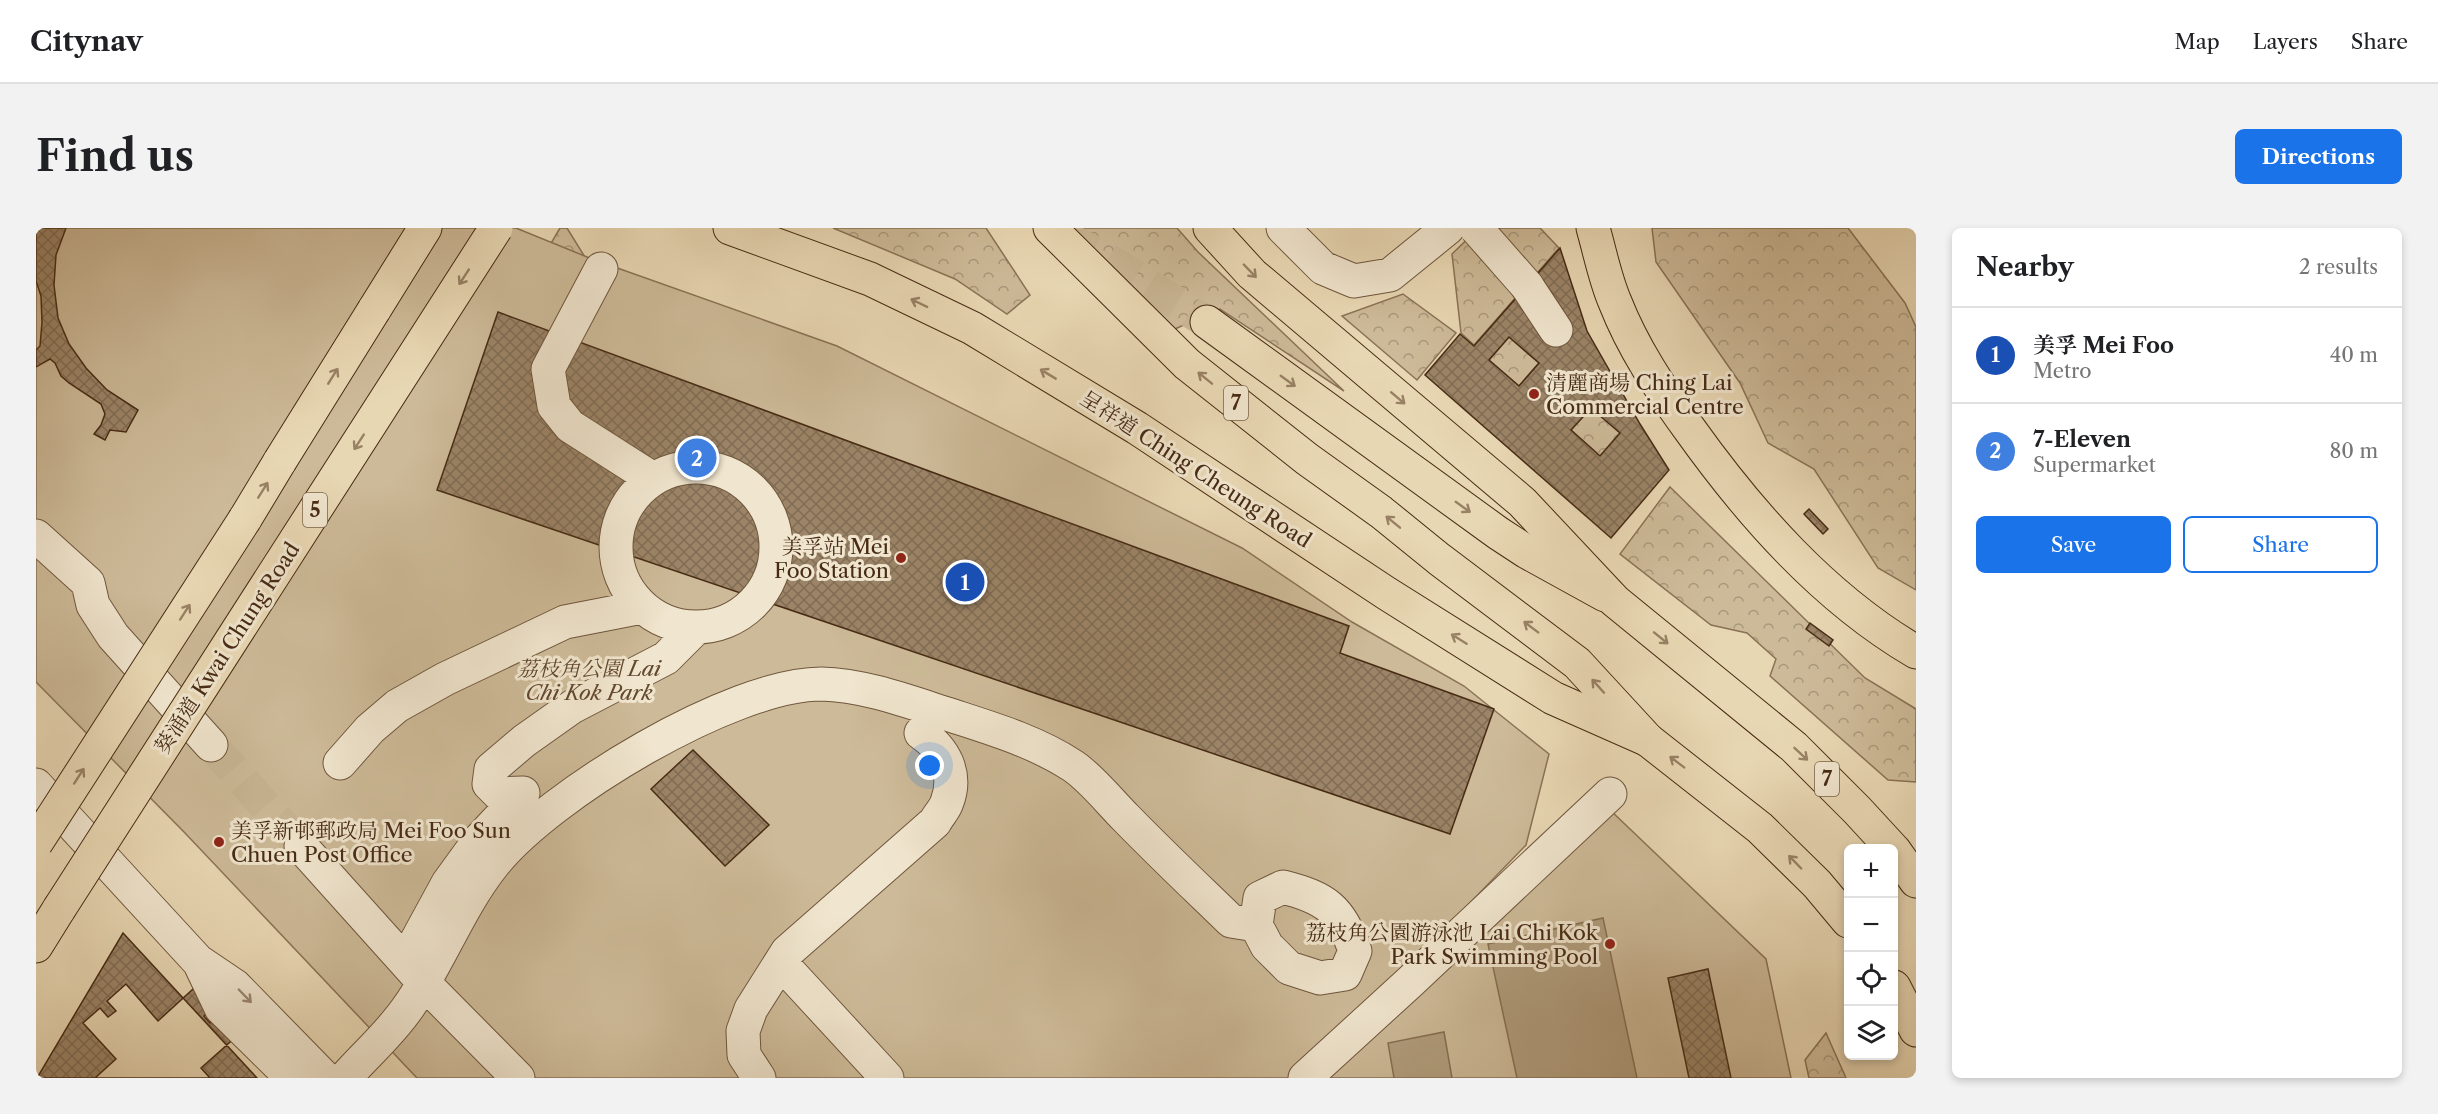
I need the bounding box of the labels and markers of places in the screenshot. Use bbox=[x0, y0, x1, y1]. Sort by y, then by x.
place label: 清麗商場 Ching Lai Commercial Centre bbox=[1546, 370, 1744, 419]
marker: 清麗商場 Ching Lai Commercial Centre bbox=[1527, 387, 1541, 401]
pin: 2 bbox=[678, 436, 716, 480]
place label: 美孚站 Mei Foo Station bbox=[774, 534, 889, 583]
marker: 美孚站 Mei Foo Station bbox=[894, 551, 908, 565]
pin: 1 bbox=[946, 560, 984, 604]
place label: 美孚新邨郵政局 Mei Foo Sun Chuen Post Office bbox=[231, 818, 511, 867]
marker: 美孚新邨郵政局 Mei Foo Sun Chuen Post Office bbox=[212, 835, 226, 849]
place label: 荔枝角公園游泳池 Lai Chi Kok Park Swimming Pool bbox=[1306, 920, 1599, 969]
marker: 荔枝角公園游泳池 Lai Chi Kok Park Swimming Pool bbox=[1603, 937, 1617, 951]

